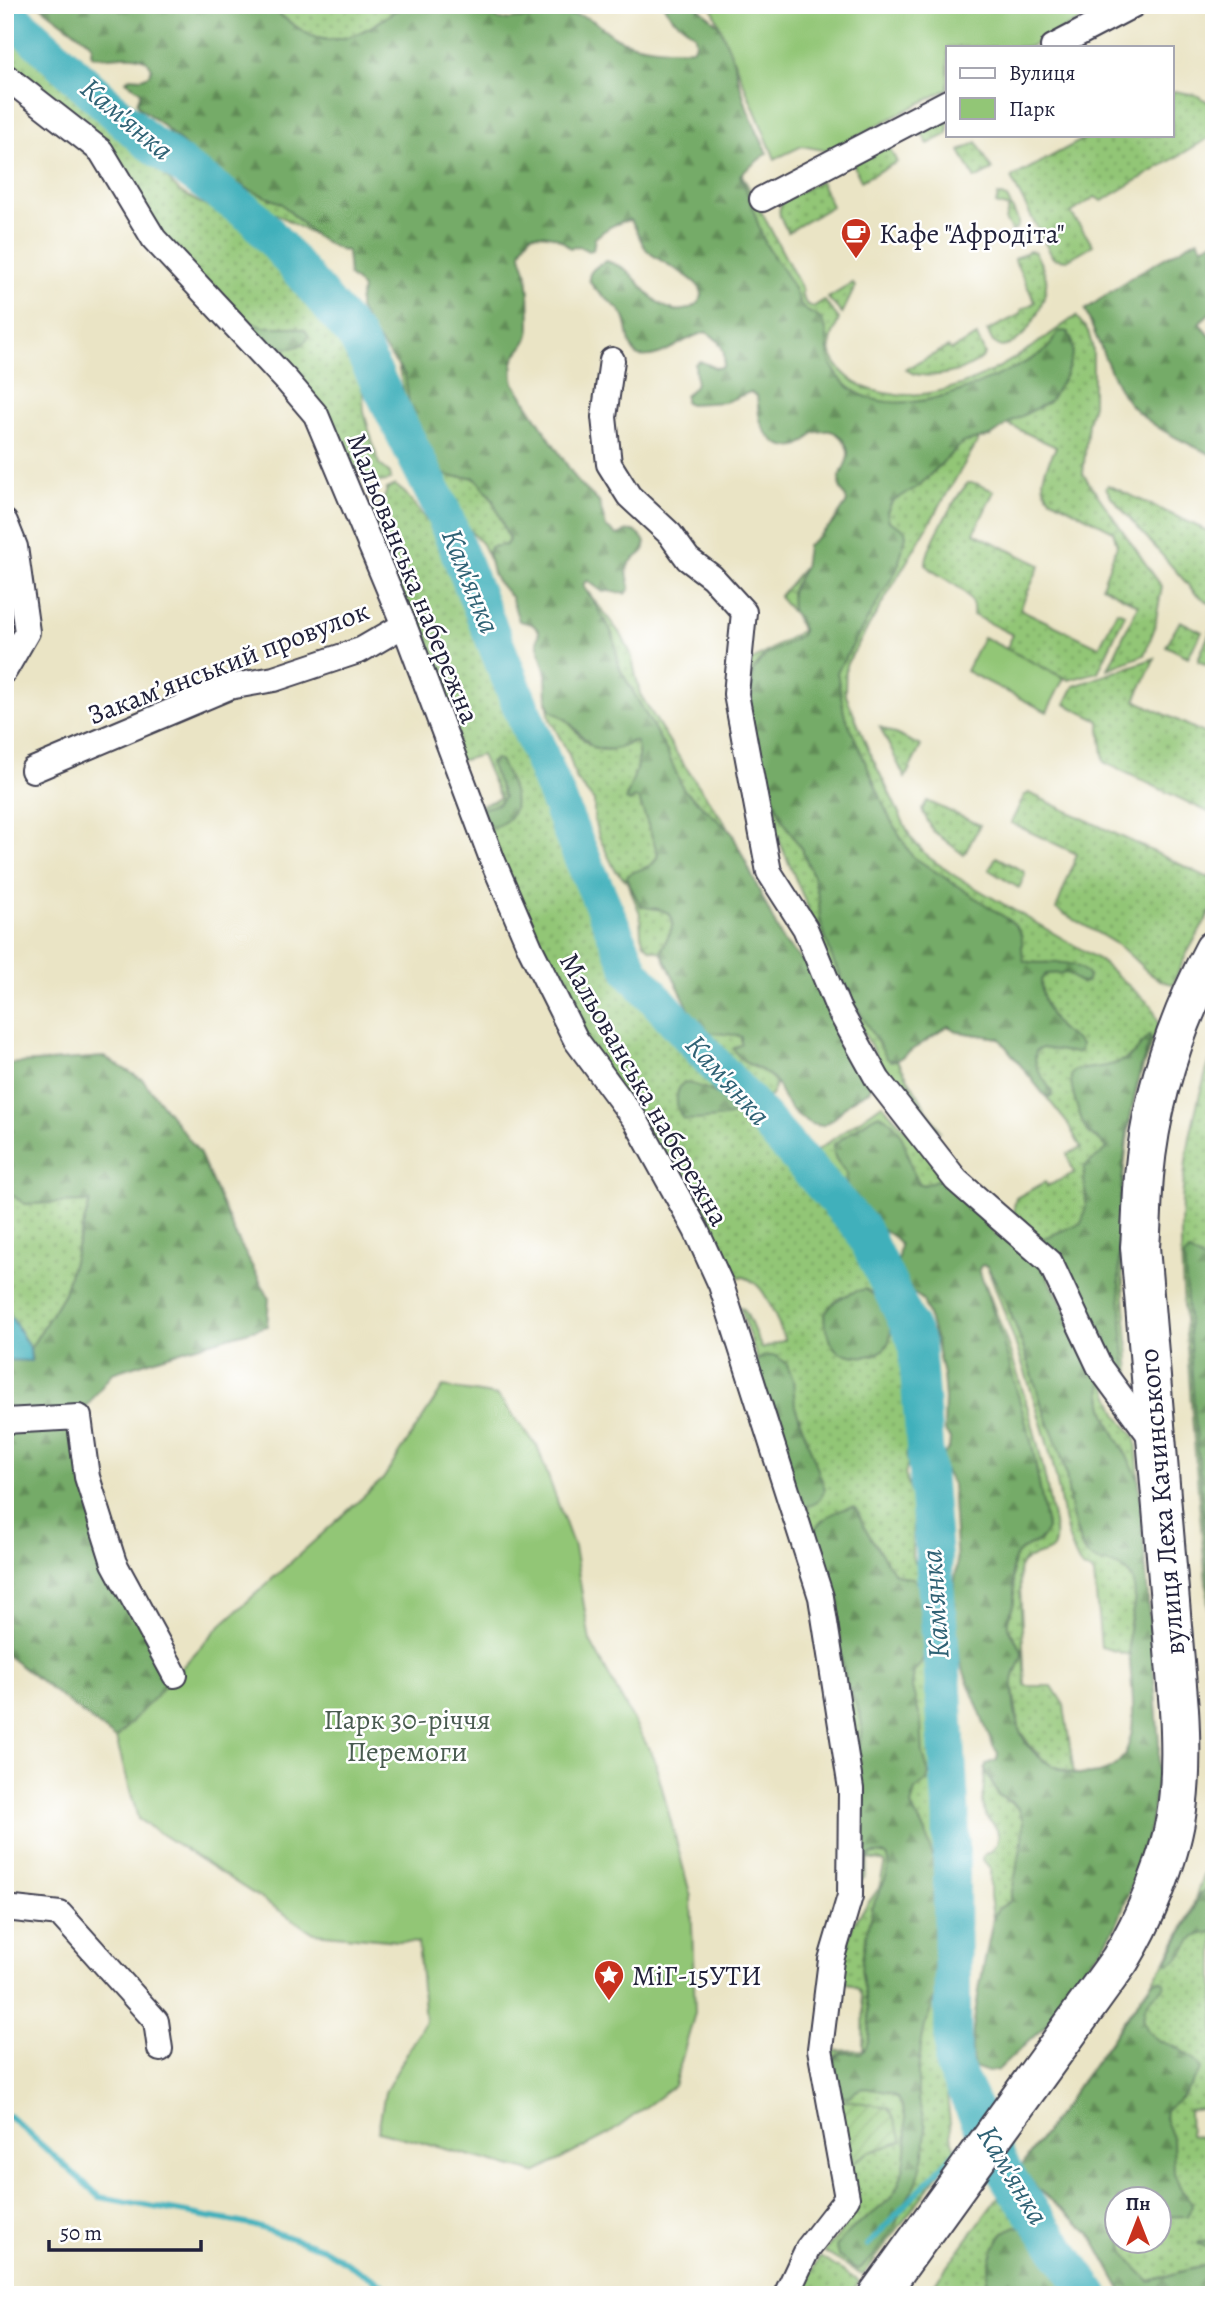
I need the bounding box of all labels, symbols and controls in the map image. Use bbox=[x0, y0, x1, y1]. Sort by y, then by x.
legend bbox=[946, 46, 1174, 136]
text: Вулиця bbox=[1009, 59, 1075, 87]
water label: Кам'янка bbox=[72, 68, 182, 170]
text: Парк bbox=[1009, 95, 1055, 123]
place label: Кафе "Афродіта" bbox=[879, 215, 1065, 253]
cafe icon: Кафе "Афродіта" bbox=[839, 216, 873, 260]
street label: Мальованська набережна bbox=[337, 428, 489, 729]
water label: Кам'янка bbox=[432, 523, 510, 639]
street label: Закамʼянський провулок bbox=[82, 592, 375, 734]
street label: Мальованська набережна bbox=[550, 946, 738, 1233]
water label: Кам'янка bbox=[676, 1026, 780, 1134]
street label: вулиця Леха Качинського bbox=[1130, 1347, 1194, 1657]
water label: Кам'янка bbox=[911, 1548, 959, 1660]
park label: Парк 30-річчя Перемоги bbox=[323, 1701, 491, 1771]
place label: МіГ-15УТИ bbox=[632, 1957, 762, 1995]
place icon: МіГ-15УТИ bbox=[592, 1958, 626, 2002]
water label: Кам'янка bbox=[968, 2118, 1058, 2232]
north arrow bbox=[1104, 2184, 1174, 2254]
text: Пн bbox=[1126, 2191, 1150, 2217]
scale bar bbox=[49, 2209, 201, 2253]
text: 50 m bbox=[60, 2219, 102, 2247]

